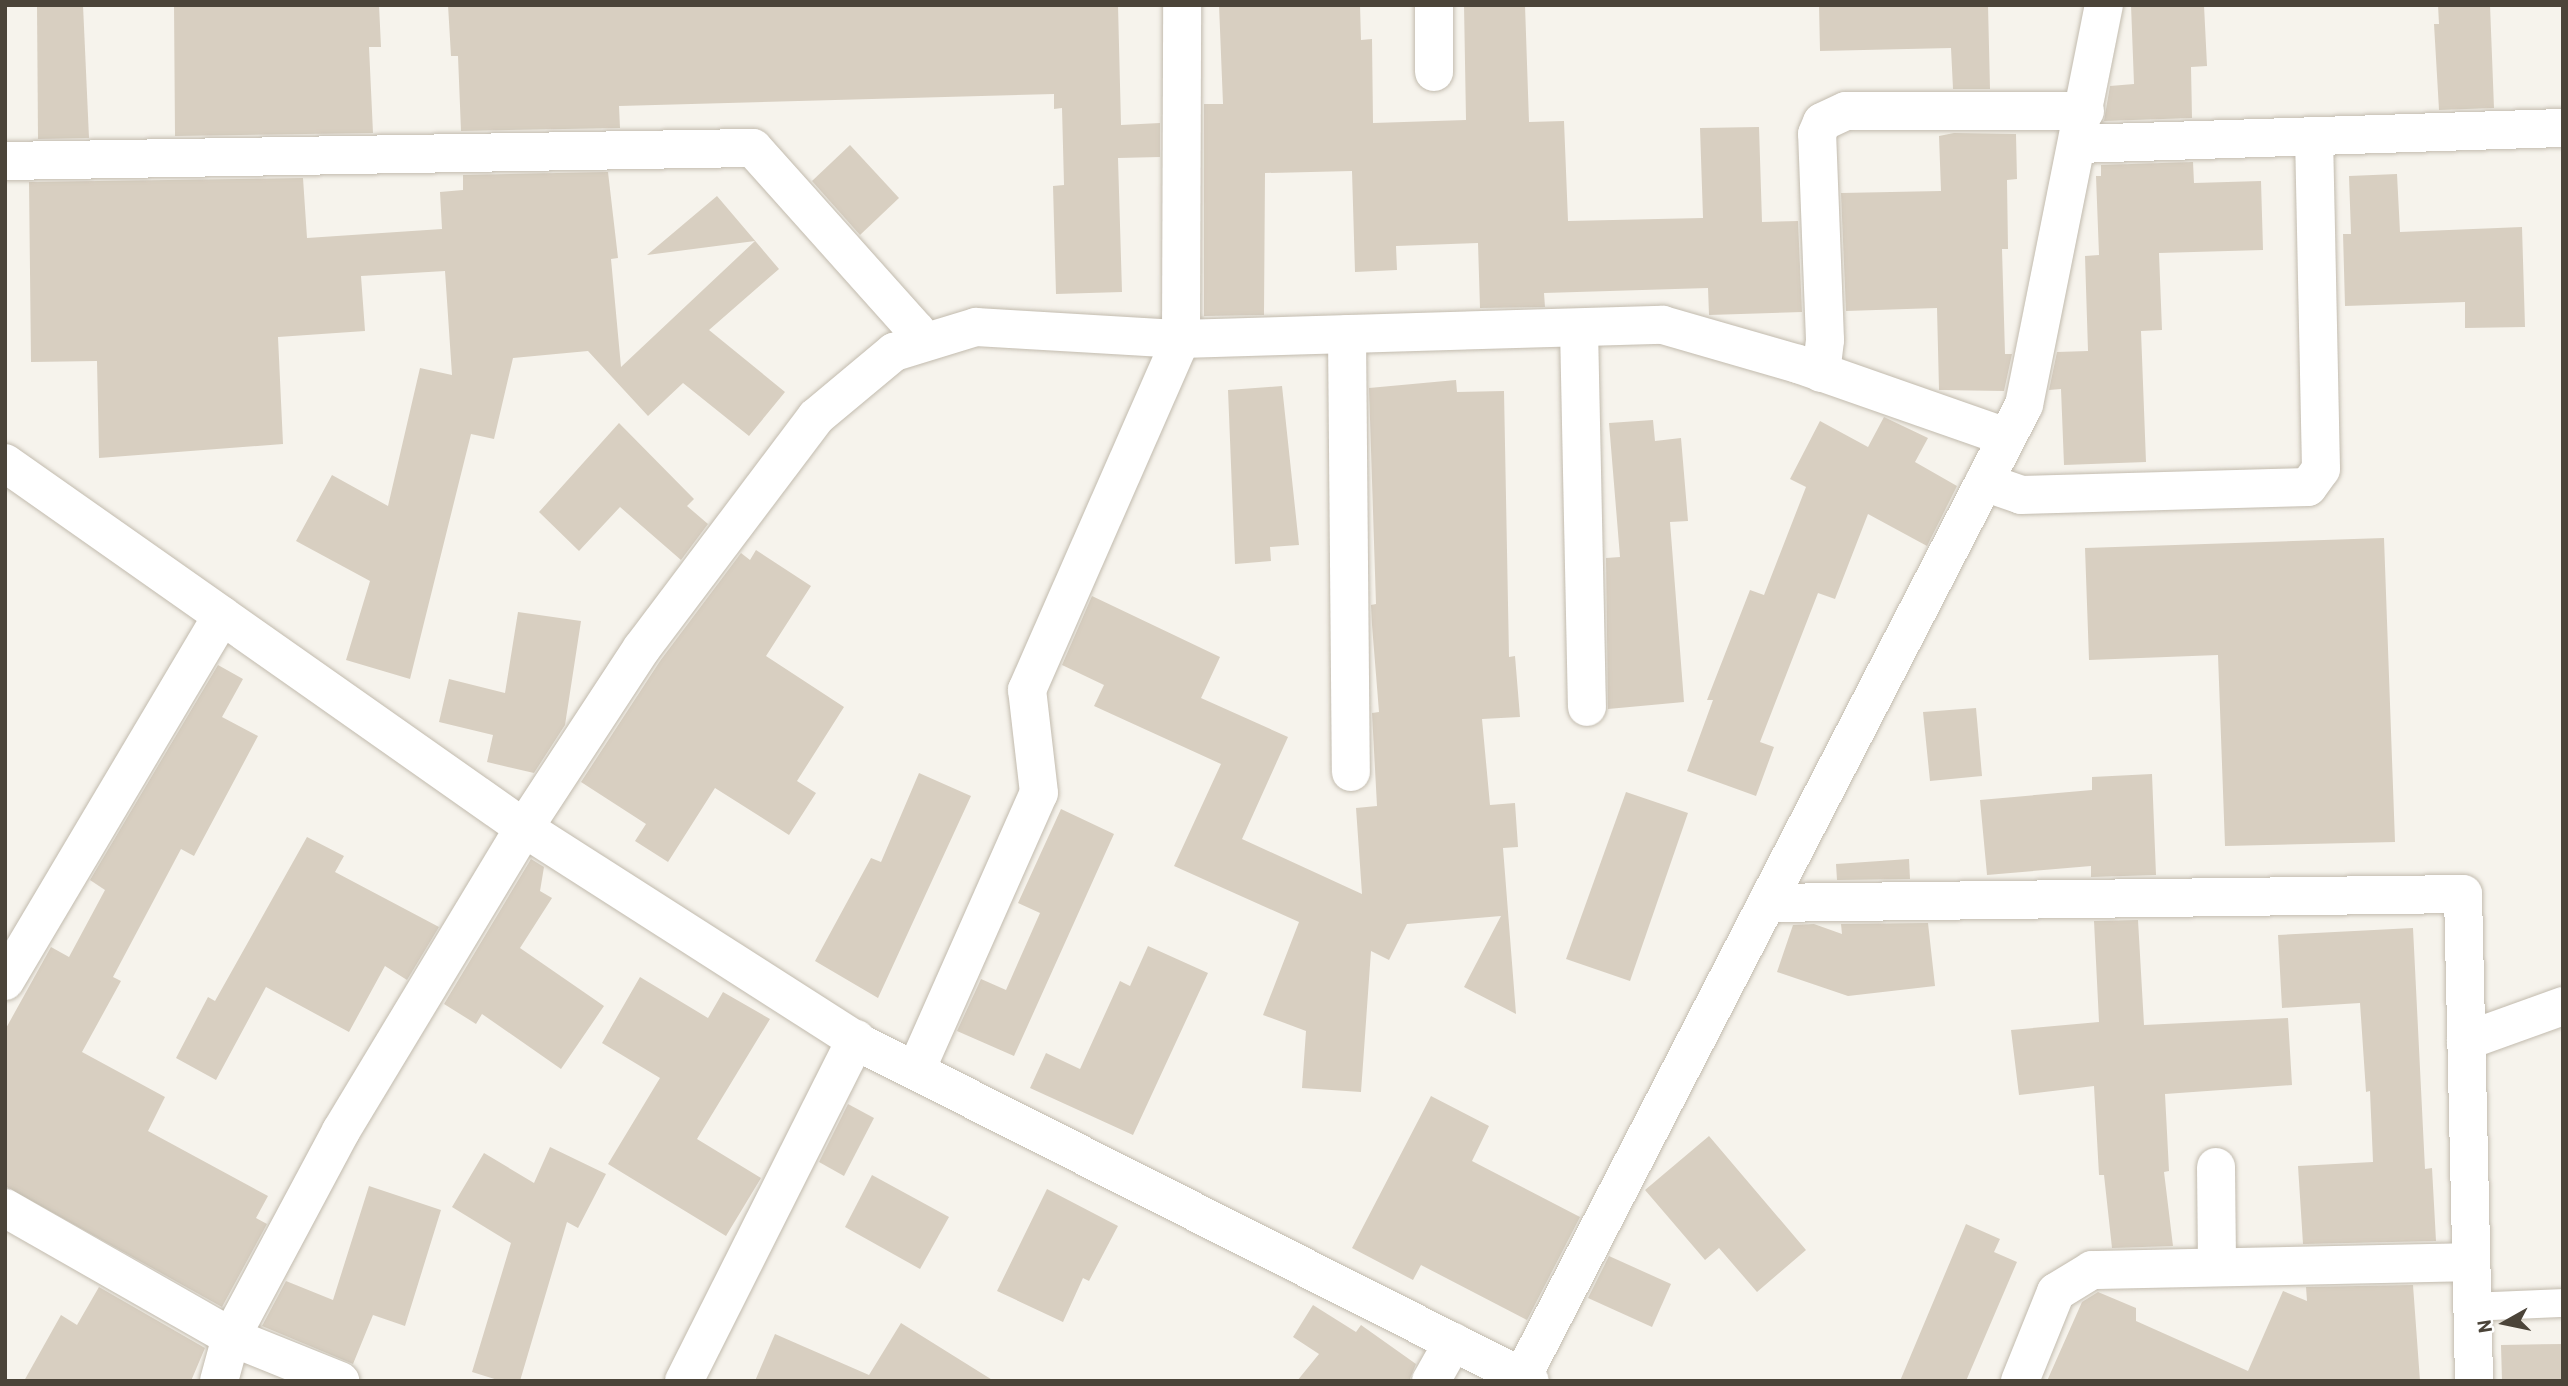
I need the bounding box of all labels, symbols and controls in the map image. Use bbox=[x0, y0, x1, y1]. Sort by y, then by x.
north arrow bbox=[2470, 1288, 2540, 1358]
text: N bbox=[2471, 1318, 2496, 1334]

